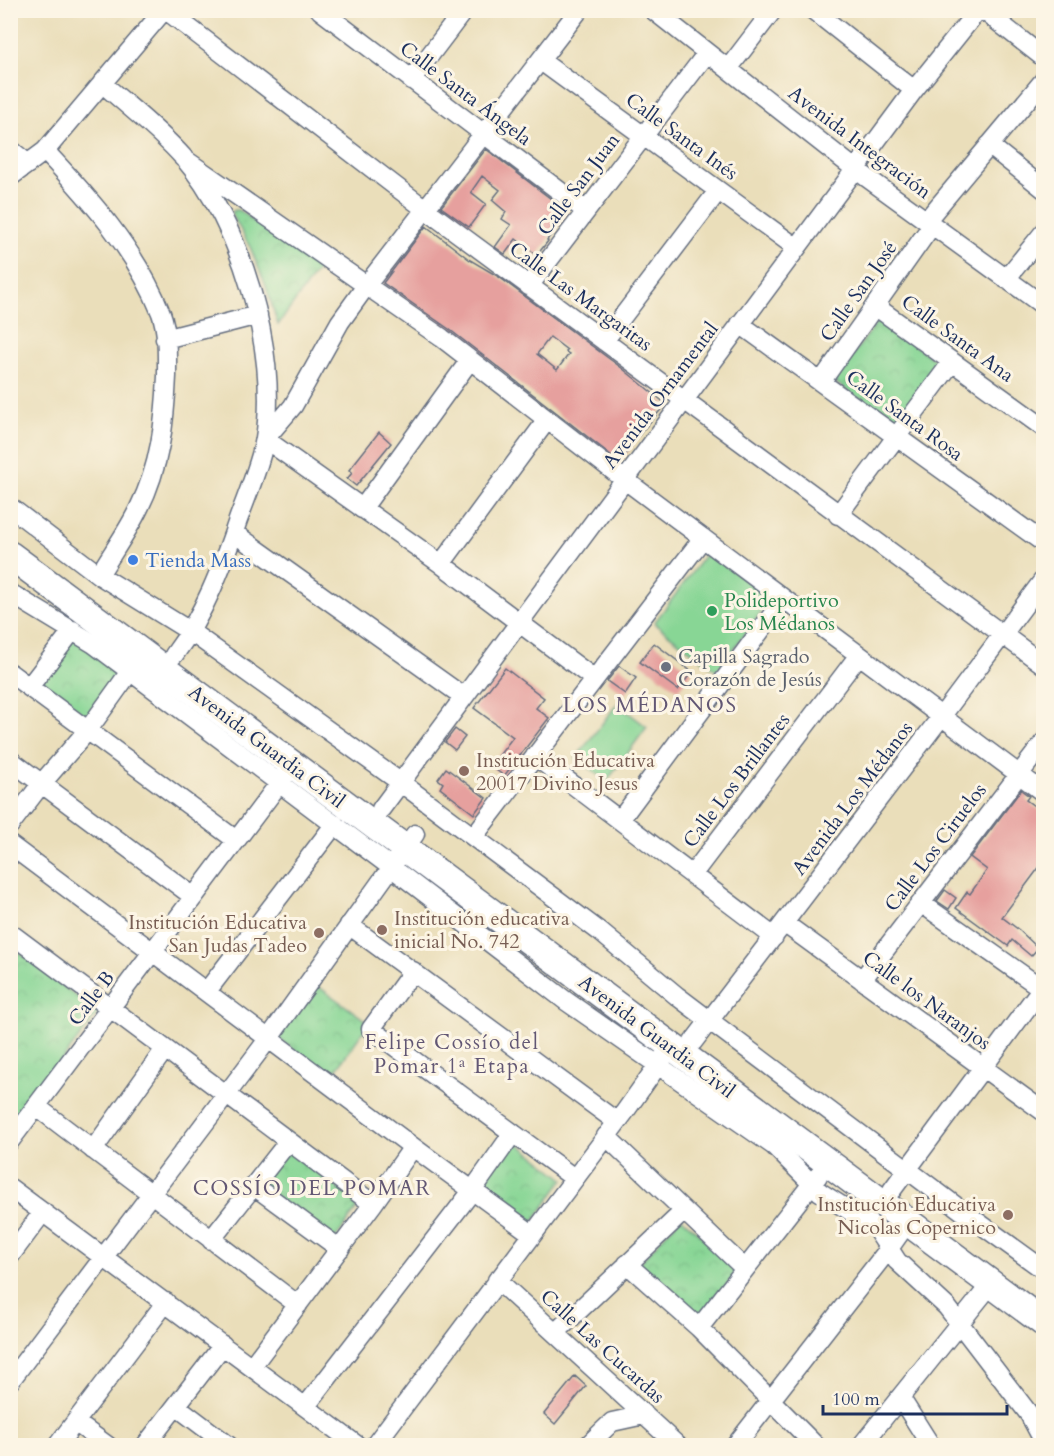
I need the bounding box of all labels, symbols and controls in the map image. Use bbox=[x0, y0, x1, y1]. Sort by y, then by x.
street label: Calle Santa Ángela bbox=[394, 35, 537, 152]
street label: Avenida Integración bbox=[783, 80, 937, 206]
street label: Calle Santa Inés bbox=[620, 86, 743, 186]
street label: Calle San Juan bbox=[531, 127, 626, 241]
street label: Calle Las Margaritas bbox=[504, 235, 658, 357]
street label: Calle San José bbox=[814, 235, 903, 347]
street label: Calle Santa Ana bbox=[896, 288, 1020, 389]
street label: Avenida Ornamental bbox=[596, 316, 724, 474]
street label: Calle Santa Rosa bbox=[841, 364, 969, 467]
place label: Tienda Mass bbox=[145, 547, 251, 574]
marker: Tienda Mass bbox=[126, 553, 140, 567]
place label: Polideportivo Los Médanos bbox=[724, 587, 839, 637]
marker: Polideportivo Los Médanos bbox=[705, 604, 719, 618]
place label: Capilla Sagrado Corazón de Jesús bbox=[678, 643, 822, 693]
marker: Capilla Sagrado Corazón de Jesús bbox=[659, 660, 673, 674]
street label: Avenida Guardia Civil bbox=[183, 678, 351, 814]
district label: LOS MÉDANOS bbox=[563, 691, 737, 720]
street label: Calle Los Brillantes bbox=[677, 707, 796, 853]
street label: Avenida Los Médanos bbox=[786, 716, 919, 881]
place label: Institución Educativa 20017 Divino Jesus bbox=[476, 747, 655, 797]
marker: Institución Educativa 20017 Divino Jesus bbox=[457, 764, 471, 778]
street label: Calle Los Ciruelos bbox=[878, 778, 993, 917]
place label: Institución educativa inicial No. 742 bbox=[394, 905, 570, 955]
place label: Institución Educativa San Judas Tadeo bbox=[128, 909, 307, 959]
marker: Institución educativa inicial No. 742 bbox=[375, 923, 389, 937]
marker: Institución Educativa San Judas Tadeo bbox=[312, 926, 326, 940]
street label: Calle los Naranjos bbox=[857, 945, 996, 1056]
street label: Calle B bbox=[62, 965, 121, 1031]
street label: Avenida Guardia Civil bbox=[573, 968, 741, 1104]
district label: Felipe Cossío del Pomar 1ª Etapa bbox=[364, 1028, 540, 1081]
district label: COSSÍO DEL POMAR bbox=[193, 1174, 431, 1203]
place label: Institución Educativa Nicolas Copernico bbox=[817, 1191, 996, 1241]
marker: Institución Educativa Nicolas Copernico bbox=[1001, 1208, 1015, 1222]
street label: Calle Las Cucardas bbox=[535, 1283, 671, 1409]
scale bar bbox=[823, 1378, 1008, 1416]
text: 100 m bbox=[832, 1387, 880, 1412]

